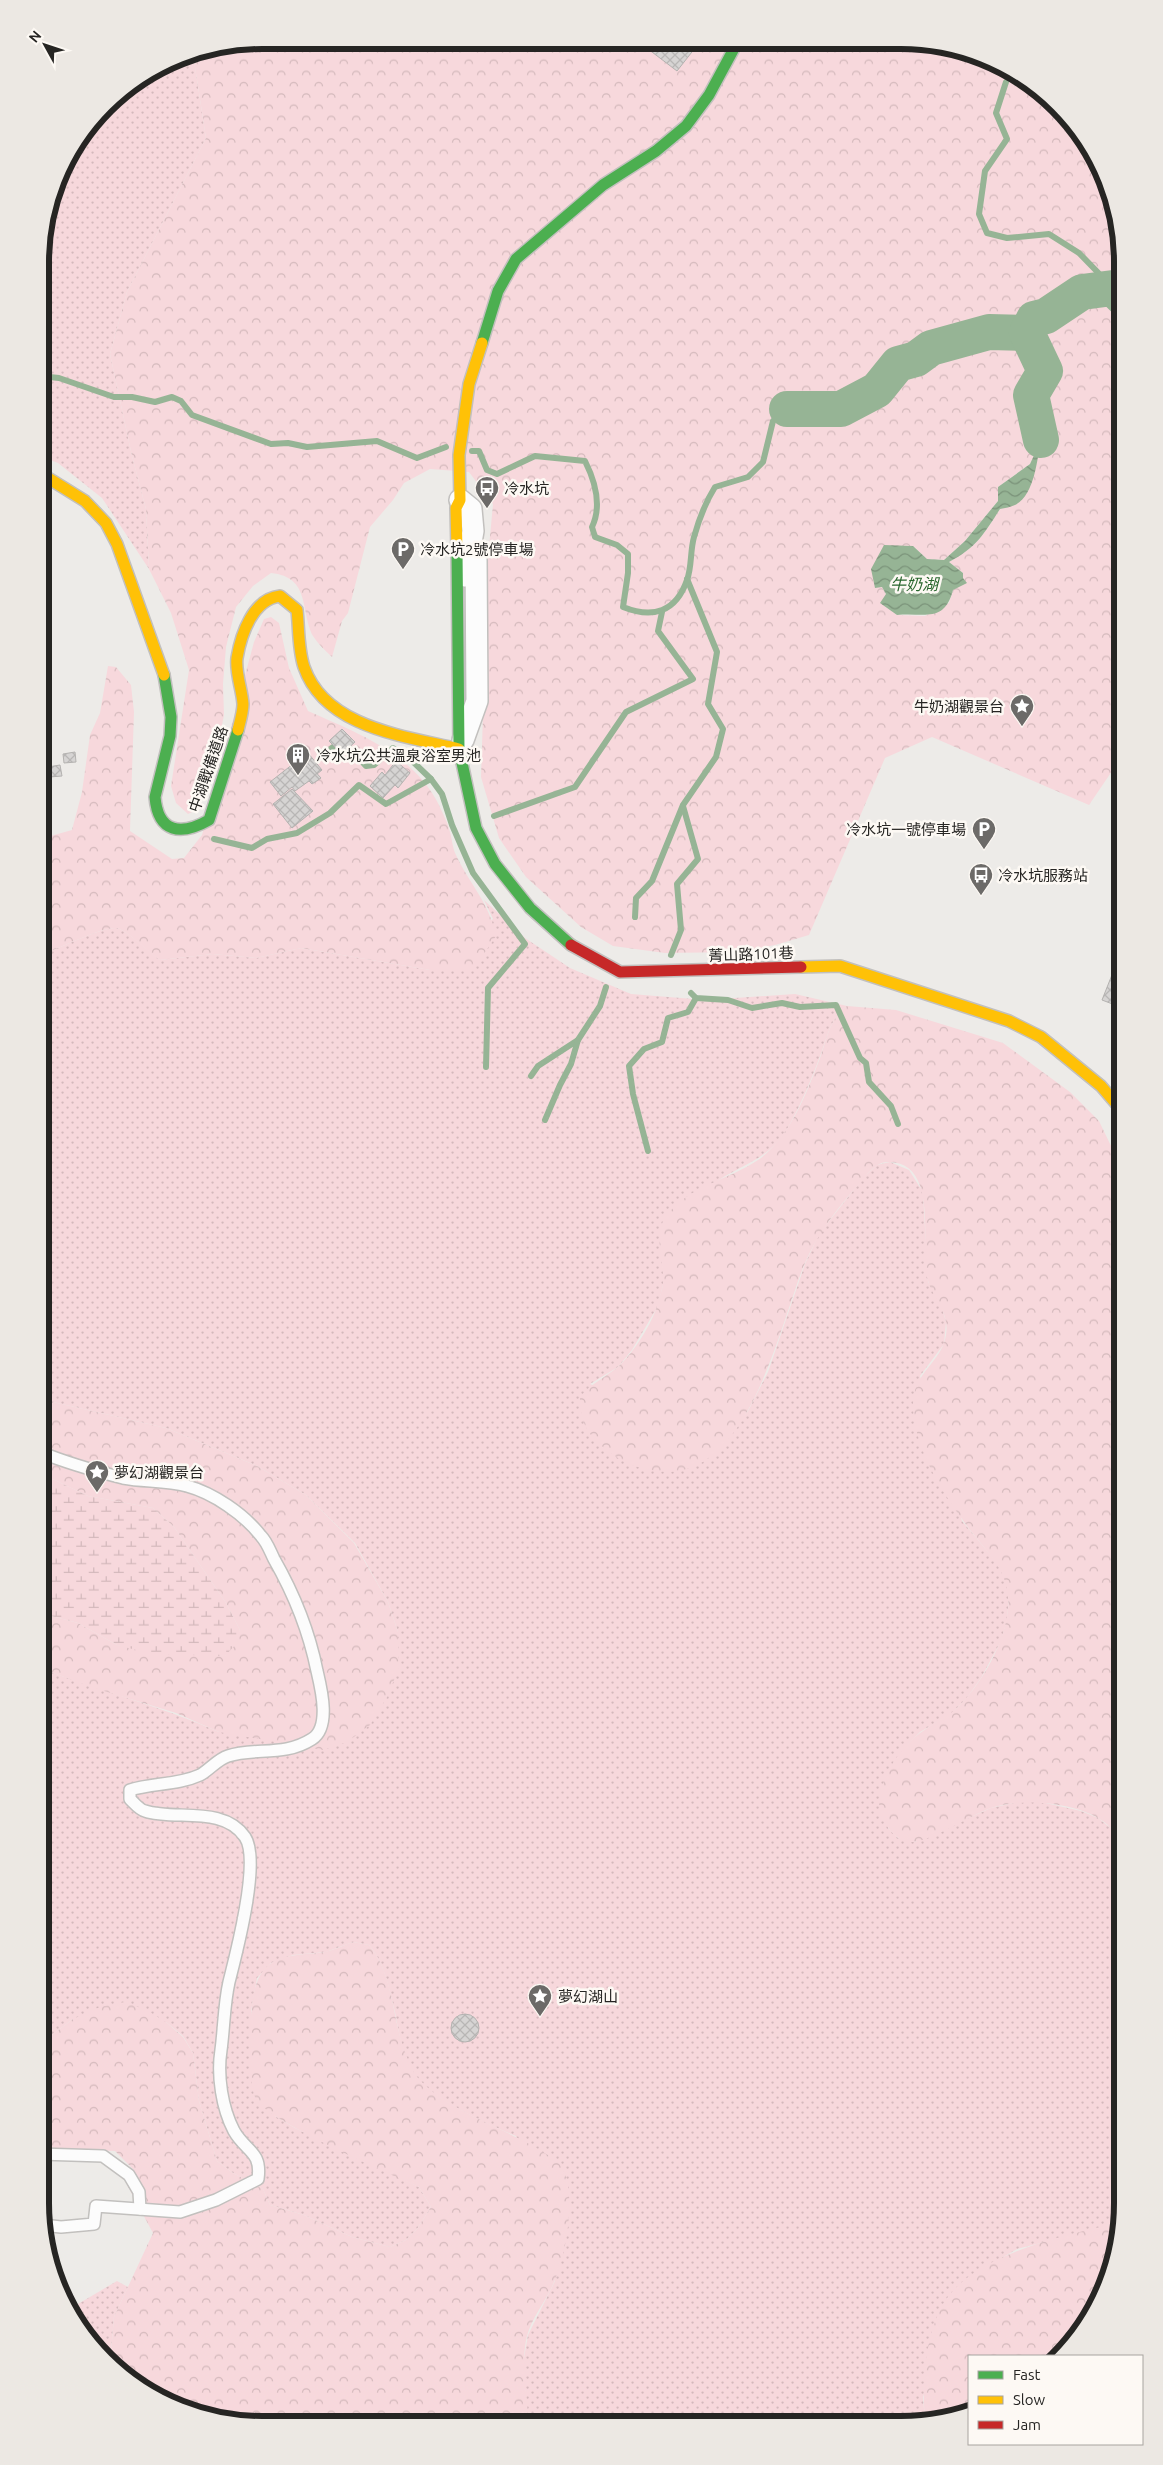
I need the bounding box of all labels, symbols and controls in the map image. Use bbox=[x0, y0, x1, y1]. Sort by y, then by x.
north arrow bbox=[20, 20, 70, 70]
text: N bbox=[26, 27, 45, 46]
bus stop icon: 冷水坑 bbox=[474, 475, 500, 509]
place label: 冷水坑 bbox=[504, 480, 549, 497]
parking icon: 冷水坑2號停車場 bbox=[390, 536, 416, 570]
place label: 冷水坑2號停車場 bbox=[420, 541, 533, 558]
water label: 牛奶湖 bbox=[890, 575, 941, 593]
place icon: 牛奶湖觀景台 bbox=[1009, 693, 1035, 727]
place label: 牛奶湖觀景台 bbox=[914, 698, 1004, 715]
street label: 中湖戰備道路 bbox=[185, 724, 231, 814]
building icon: 冷水坑公共溫泉浴室男池 bbox=[285, 742, 311, 776]
place label: 冷水坑公共溫泉浴室男池 bbox=[316, 747, 481, 764]
parking icon: 冷水坑一號停車場 bbox=[971, 816, 997, 850]
place label: 冷水坑一號停車場 bbox=[846, 821, 966, 838]
bus stop icon: 冷水坑服務站 bbox=[968, 862, 994, 896]
place label: 冷水坑服務站 bbox=[998, 867, 1088, 884]
street label: 菁山路101巷 bbox=[708, 944, 794, 964]
place icon: 夢幻湖觀景台 bbox=[84, 1459, 110, 1493]
place label: 夢幻湖觀景台 bbox=[114, 1464, 204, 1481]
place icon: 夢幻湖山 bbox=[527, 1983, 553, 2017]
place label: 夢幻湖山 bbox=[558, 1988, 618, 2005]
legend bbox=[968, 2355, 1143, 2445]
text: Fast bbox=[1013, 2366, 1041, 2383]
text: Slow bbox=[1013, 2391, 1046, 2408]
text: Jam bbox=[1013, 2416, 1041, 2433]

